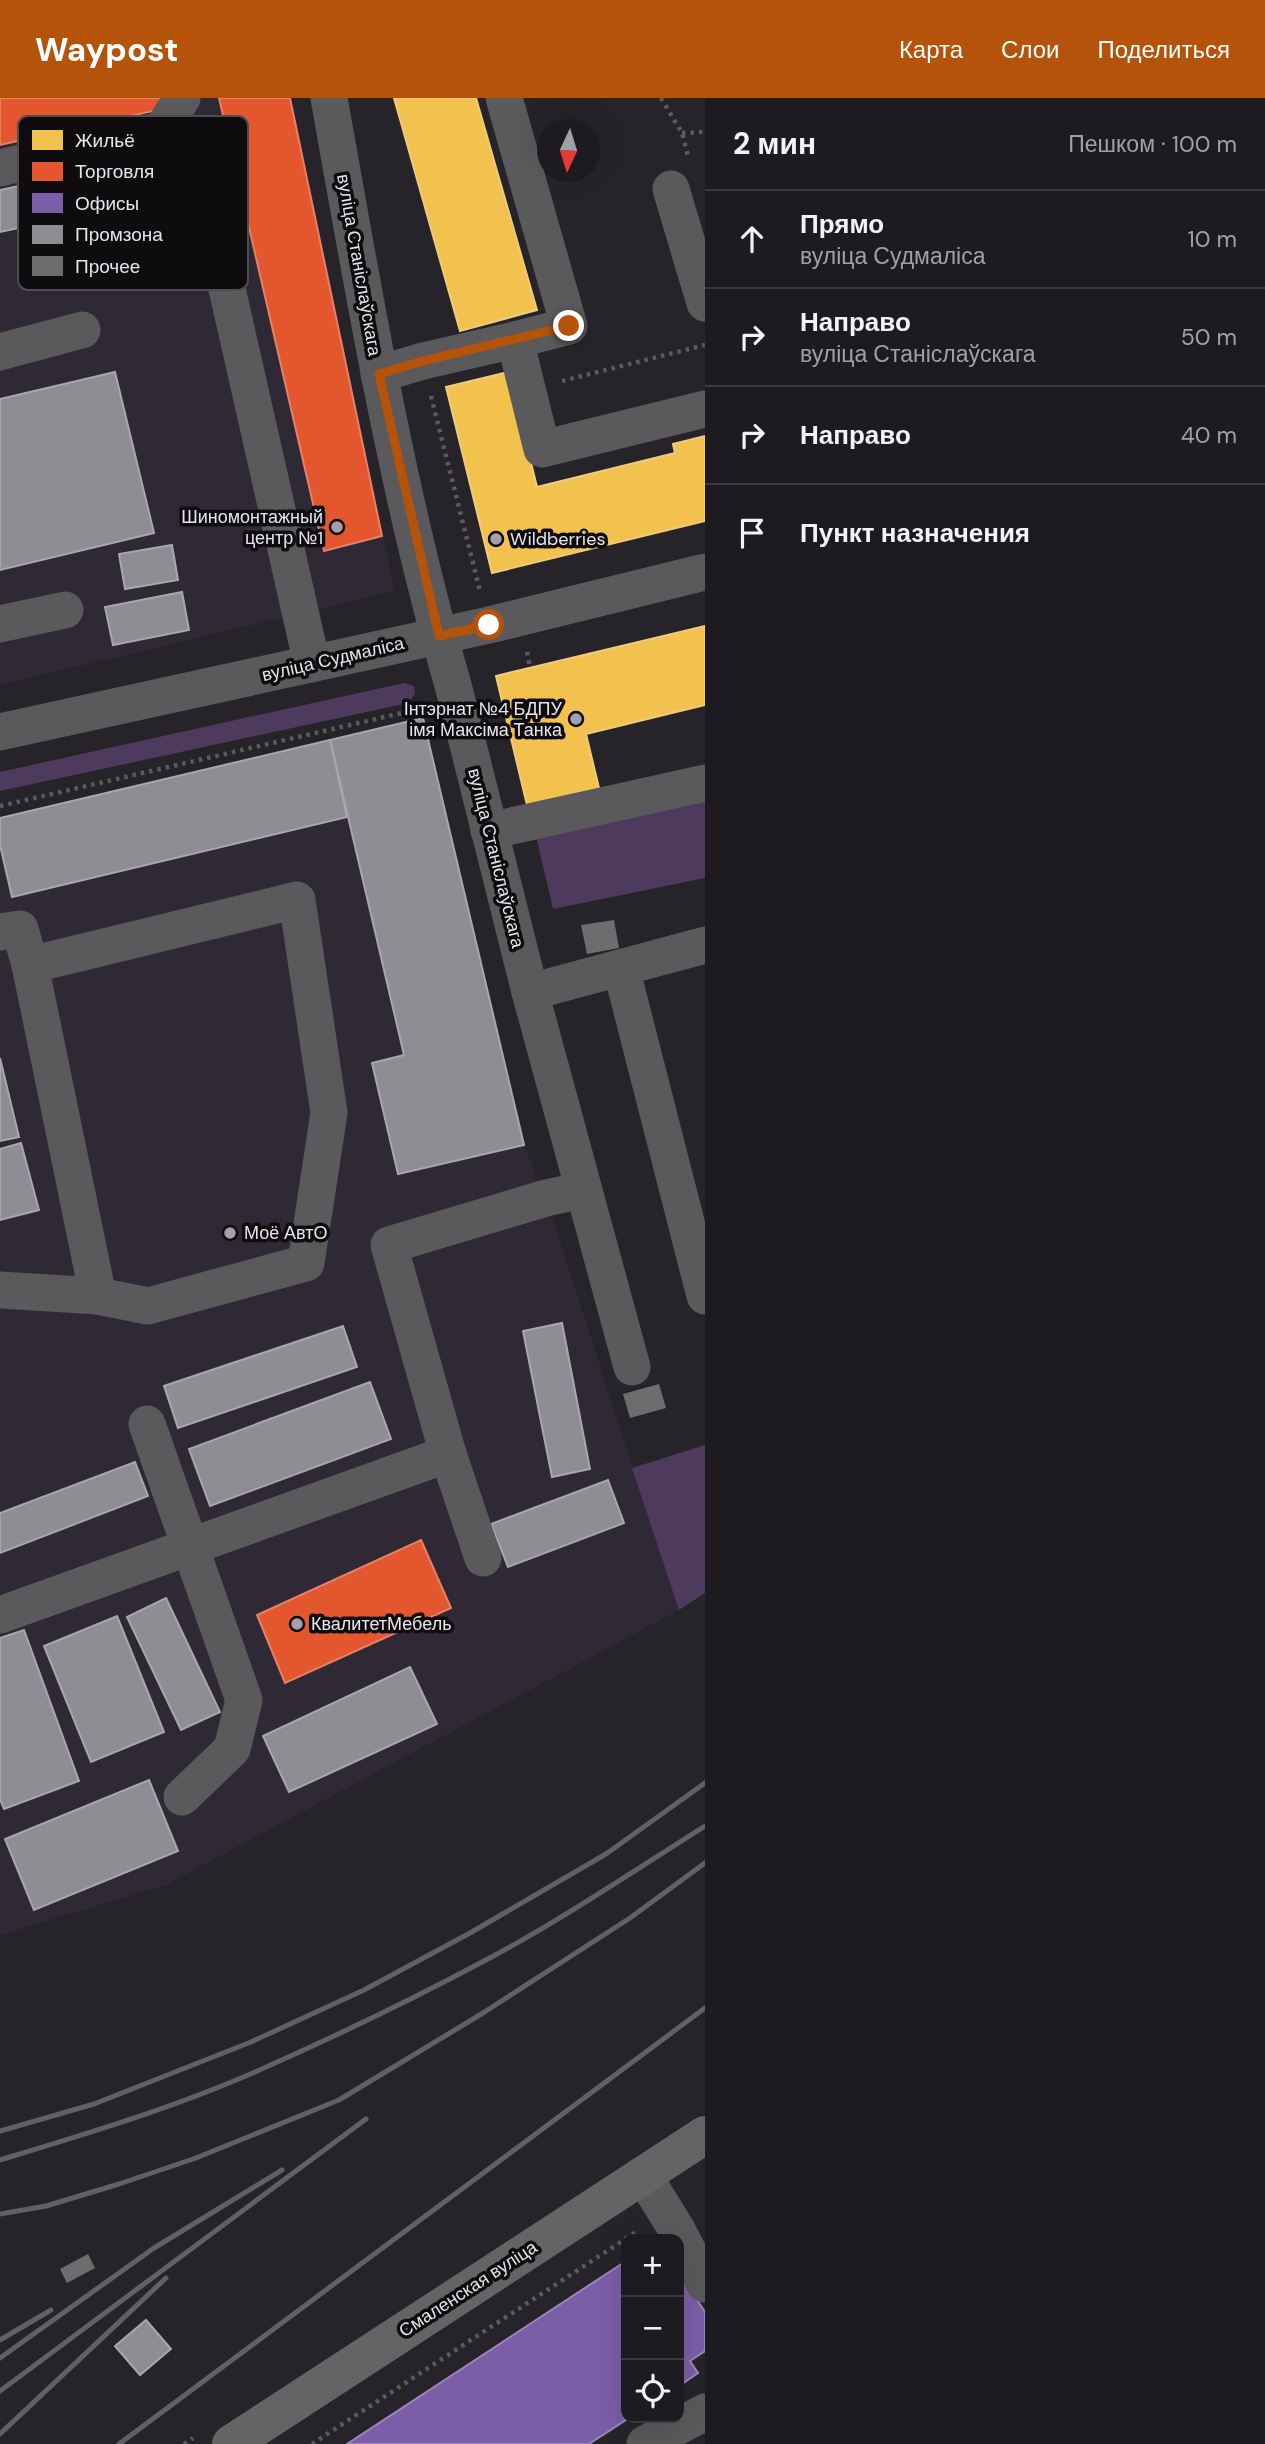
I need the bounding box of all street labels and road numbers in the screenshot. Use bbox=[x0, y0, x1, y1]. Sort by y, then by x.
street label: вуліца Станіслаўскага bbox=[331, 172, 387, 359]
street label: вуліца Судмаліса bbox=[260, 631, 407, 687]
street label: вуліца Станіслаўскага bbox=[462, 766, 530, 951]
street label: Смаленская вуліца bbox=[394, 2235, 543, 2343]

